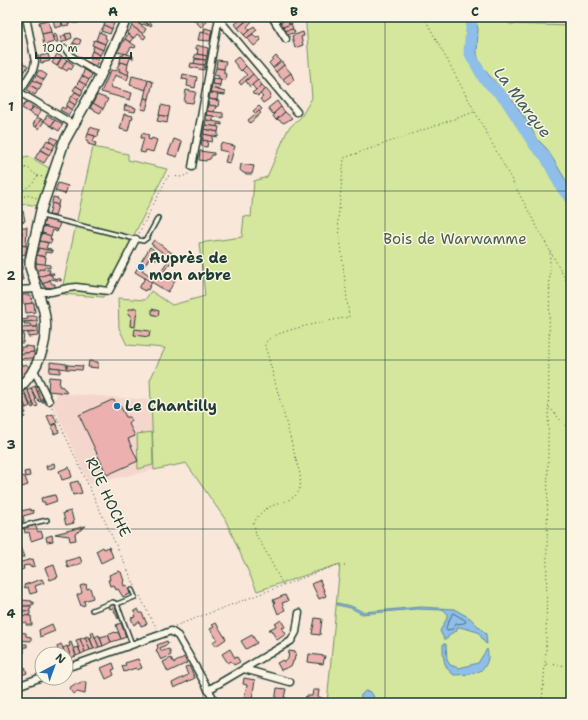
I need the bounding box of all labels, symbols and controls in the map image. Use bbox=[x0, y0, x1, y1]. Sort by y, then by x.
text: A bbox=[108, 3, 118, 20]
text: B bbox=[290, 3, 298, 20]
text: C bbox=[471, 3, 479, 20]
scale bar bbox=[36, 34, 131, 60]
text: 100 m bbox=[42, 40, 78, 56]
water label: La Marque bbox=[489, 63, 556, 142]
text: 1 bbox=[8, 98, 14, 115]
park label: Bois de Warwamme bbox=[383, 229, 527, 249]
place label: Auprès de mon arbre bbox=[149, 248, 231, 285]
marker: Auprès de mon arbre bbox=[136, 262, 146, 272]
text: 2 bbox=[6, 267, 16, 284]
place label: Le Chantilly bbox=[125, 396, 217, 416]
marker: Le Chantilly bbox=[112, 401, 122, 411]
text: 3 bbox=[6, 436, 16, 453]
street label: RUE HOCHE bbox=[81, 454, 135, 540]
text: 4 bbox=[6, 605, 16, 622]
north arrow bbox=[34, 646, 74, 686]
text: N bbox=[52, 650, 69, 668]

